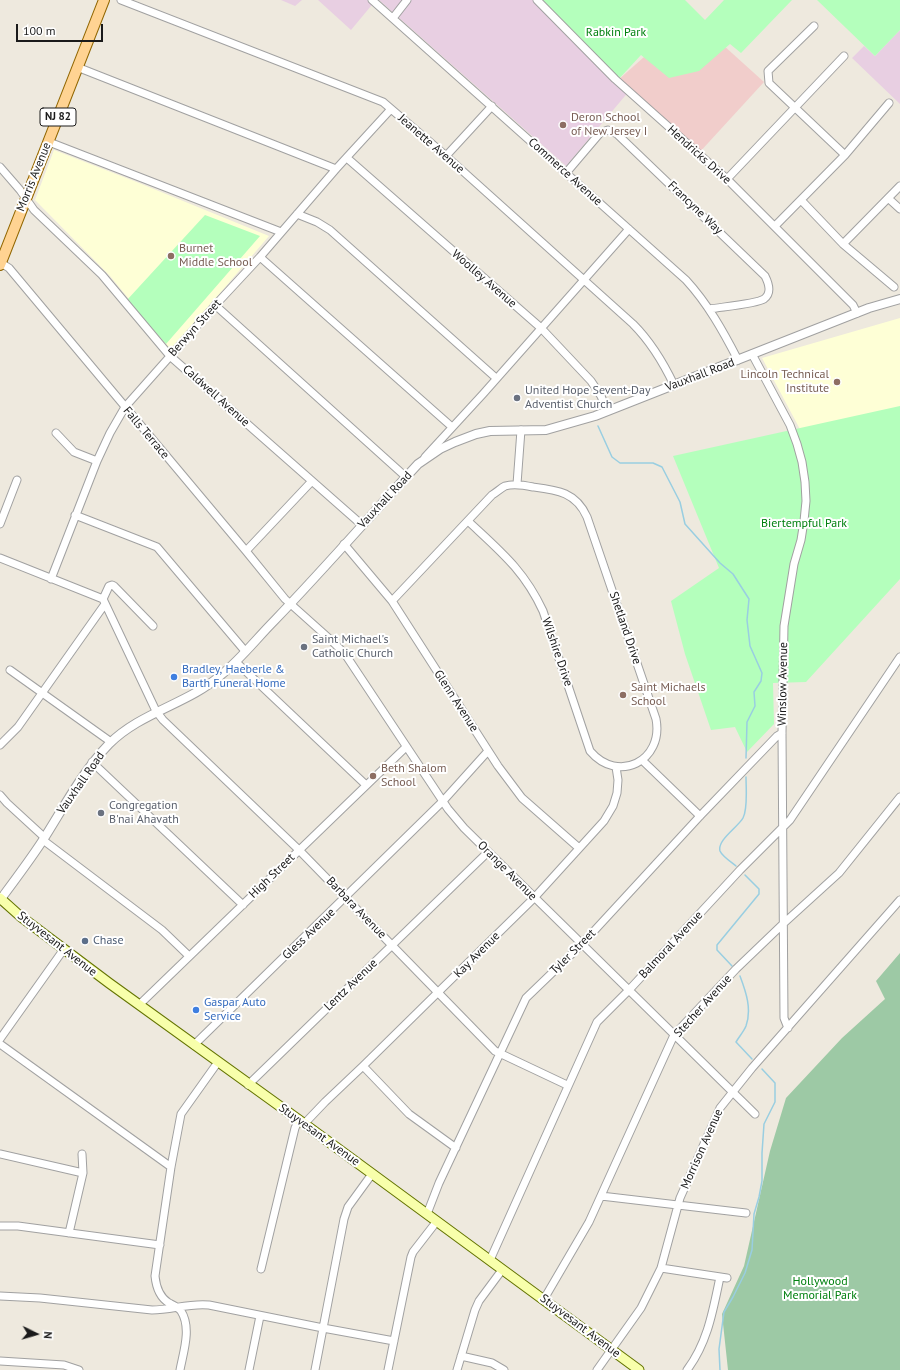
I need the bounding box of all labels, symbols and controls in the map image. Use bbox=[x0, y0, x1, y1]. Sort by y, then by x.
scale bar bbox=[18, 16, 105, 42]
text: 100 m bbox=[23, 23, 56, 38]
park label: Rabkin Park bbox=[586, 26, 646, 40]
road number: NJ 82 bbox=[40, 108, 76, 126]
street label: Jeanette Avenue bbox=[395, 111, 467, 177]
place label: Deron School of New Jersey I bbox=[571, 111, 647, 139]
marker: Deron School of New Jersey I bbox=[558, 120, 568, 130]
street label: Hendricks Drive bbox=[664, 123, 734, 187]
street label: Commerce Avenue bbox=[525, 135, 605, 209]
street label: Morris Avenue bbox=[14, 140, 54, 214]
street label: Francyne Way bbox=[665, 178, 725, 238]
place label: Burnet Middle School bbox=[179, 242, 252, 270]
street label: Woolley Avenue bbox=[449, 247, 519, 311]
marker: Burnet Middle School bbox=[166, 251, 176, 261]
street label: Berwyn Street bbox=[166, 296, 224, 360]
street label: Vauxhall Road bbox=[663, 355, 737, 395]
street label: Caldwell Avenue bbox=[180, 362, 252, 430]
place label: Lincoln Technical Institute bbox=[740, 368, 829, 396]
marker: Lincoln Technical Institute bbox=[832, 377, 842, 387]
place label: United Hope Sevent-Day Adventist Church bbox=[525, 384, 650, 412]
marker: United Hope Sevent-Day Adventist Church bbox=[512, 393, 522, 403]
street label: Falls Terrace bbox=[120, 404, 172, 462]
street label: Vauxhall Road bbox=[355, 468, 415, 532]
park label: Biertempful Park bbox=[761, 517, 847, 531]
street label: Shetland Drive bbox=[606, 590, 644, 666]
street label: Wilshire Drive bbox=[539, 616, 575, 688]
place label: Saint Michael's Catholic Church bbox=[312, 633, 393, 661]
marker: Saint Michael's Catholic Church bbox=[299, 642, 309, 652]
street label: Winslow Avenue bbox=[775, 642, 791, 726]
place label: Bradley, Haeberle & Barth Funeral Home bbox=[182, 663, 286, 691]
street label: Glenn Avenue bbox=[431, 667, 481, 735]
marker: Bradley, Haeberle & Barth Funeral Home bbox=[169, 672, 179, 682]
place label: Saint Michaels School bbox=[631, 681, 706, 709]
marker: Saint Michaels School bbox=[618, 690, 628, 700]
street label: Vauxhall Road bbox=[54, 749, 108, 817]
place label: Beth Shalom School bbox=[381, 762, 447, 790]
marker: Beth Shalom School bbox=[368, 771, 378, 781]
place label: Congregation B'nai Ahavath bbox=[109, 799, 179, 827]
marker: Congregation B'nai Ahavath bbox=[96, 808, 106, 818]
street label: Orange Avenue bbox=[474, 838, 540, 904]
street label: High Street bbox=[246, 851, 298, 901]
street label: Barbara Avenue bbox=[323, 874, 389, 942]
street label: Gless Avenue bbox=[280, 905, 338, 963]
street label: Balmoral Avenue bbox=[636, 908, 706, 982]
street label: Stuyvesant Avenue bbox=[14, 909, 100, 979]
street label: Tyler Street bbox=[547, 926, 599, 978]
street label: Kay Avenue bbox=[451, 929, 503, 981]
place label: Chase bbox=[93, 934, 124, 948]
marker: Chase bbox=[80, 936, 90, 946]
street label: Lentz Avenue bbox=[321, 956, 381, 1014]
street label: Stecher Avenue bbox=[671, 972, 735, 1040]
place label: Gaspar Auto Service bbox=[204, 996, 266, 1024]
marker: Gaspar Auto Service bbox=[191, 1005, 201, 1015]
street label: Stuyvesant Avenue bbox=[276, 1101, 362, 1169]
street label: Morrison Avenue bbox=[678, 1107, 726, 1191]
park label: Hollywood Memorial Park bbox=[783, 1275, 857, 1303]
street label: Stuyvesant Avenue bbox=[537, 1291, 623, 1361]
north arrow bbox=[16, 1314, 56, 1354]
text: N bbox=[41, 1331, 55, 1339]

